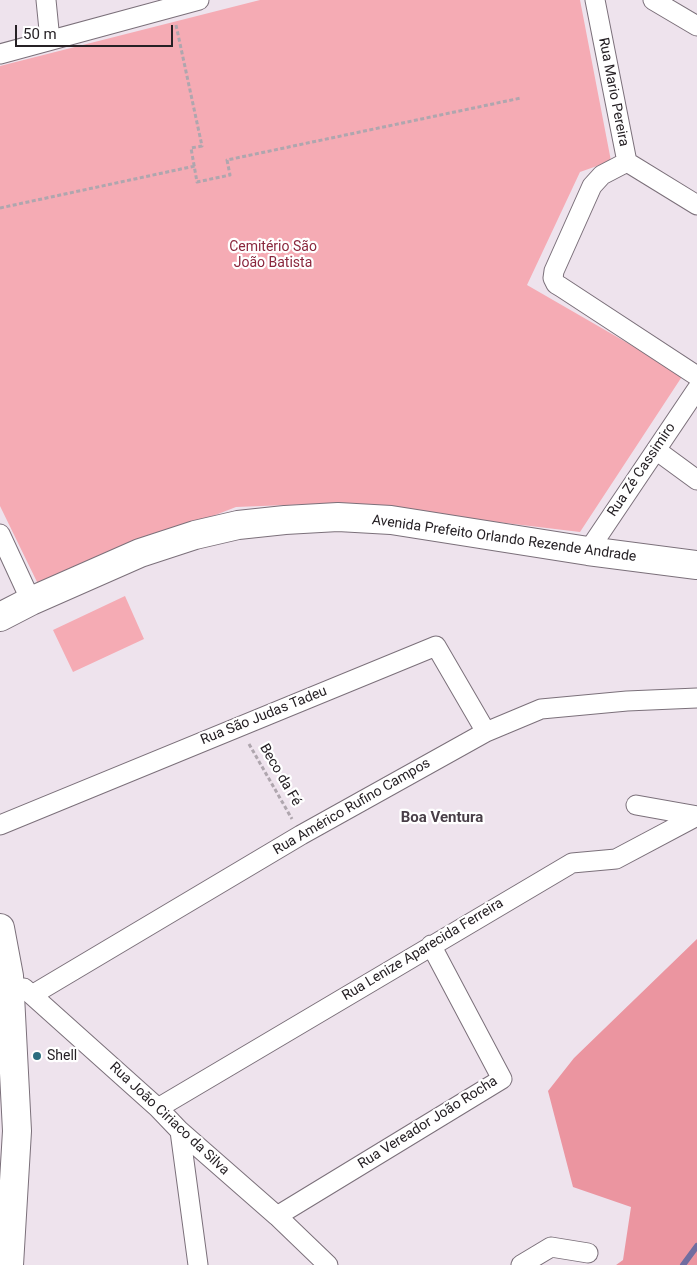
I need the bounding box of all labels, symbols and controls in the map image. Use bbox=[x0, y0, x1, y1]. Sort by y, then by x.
scale bar bbox=[18, 15, 175, 47]
text: 50 m bbox=[23, 25, 57, 43]
street label: Rua Mario Pereira bbox=[594, 36, 632, 148]
park label: Cemitério São João Batista bbox=[229, 239, 317, 272]
street label: Rua Zé Cassimiro bbox=[604, 420, 680, 520]
street label: Avenida Prefeito Orlando Rezende Andrade bbox=[371, 512, 637, 566]
street label: Rua São Judas Tadeu bbox=[198, 683, 330, 749]
street label: Beco da Fé bbox=[255, 741, 305, 809]
street label: Rua Américo Rufino Campos bbox=[270, 755, 434, 859]
district label: Boa Ventura bbox=[401, 809, 483, 827]
street label: Rua Lenize Aparecida Ferreira bbox=[339, 895, 507, 1005]
place label: Shell bbox=[47, 1048, 77, 1064]
marker: Shell bbox=[31, 1050, 43, 1062]
street label: Rua João Ciriaco da Silva bbox=[106, 1059, 232, 1179]
street label: Rua Vereador João Rocha bbox=[355, 1073, 501, 1173]

